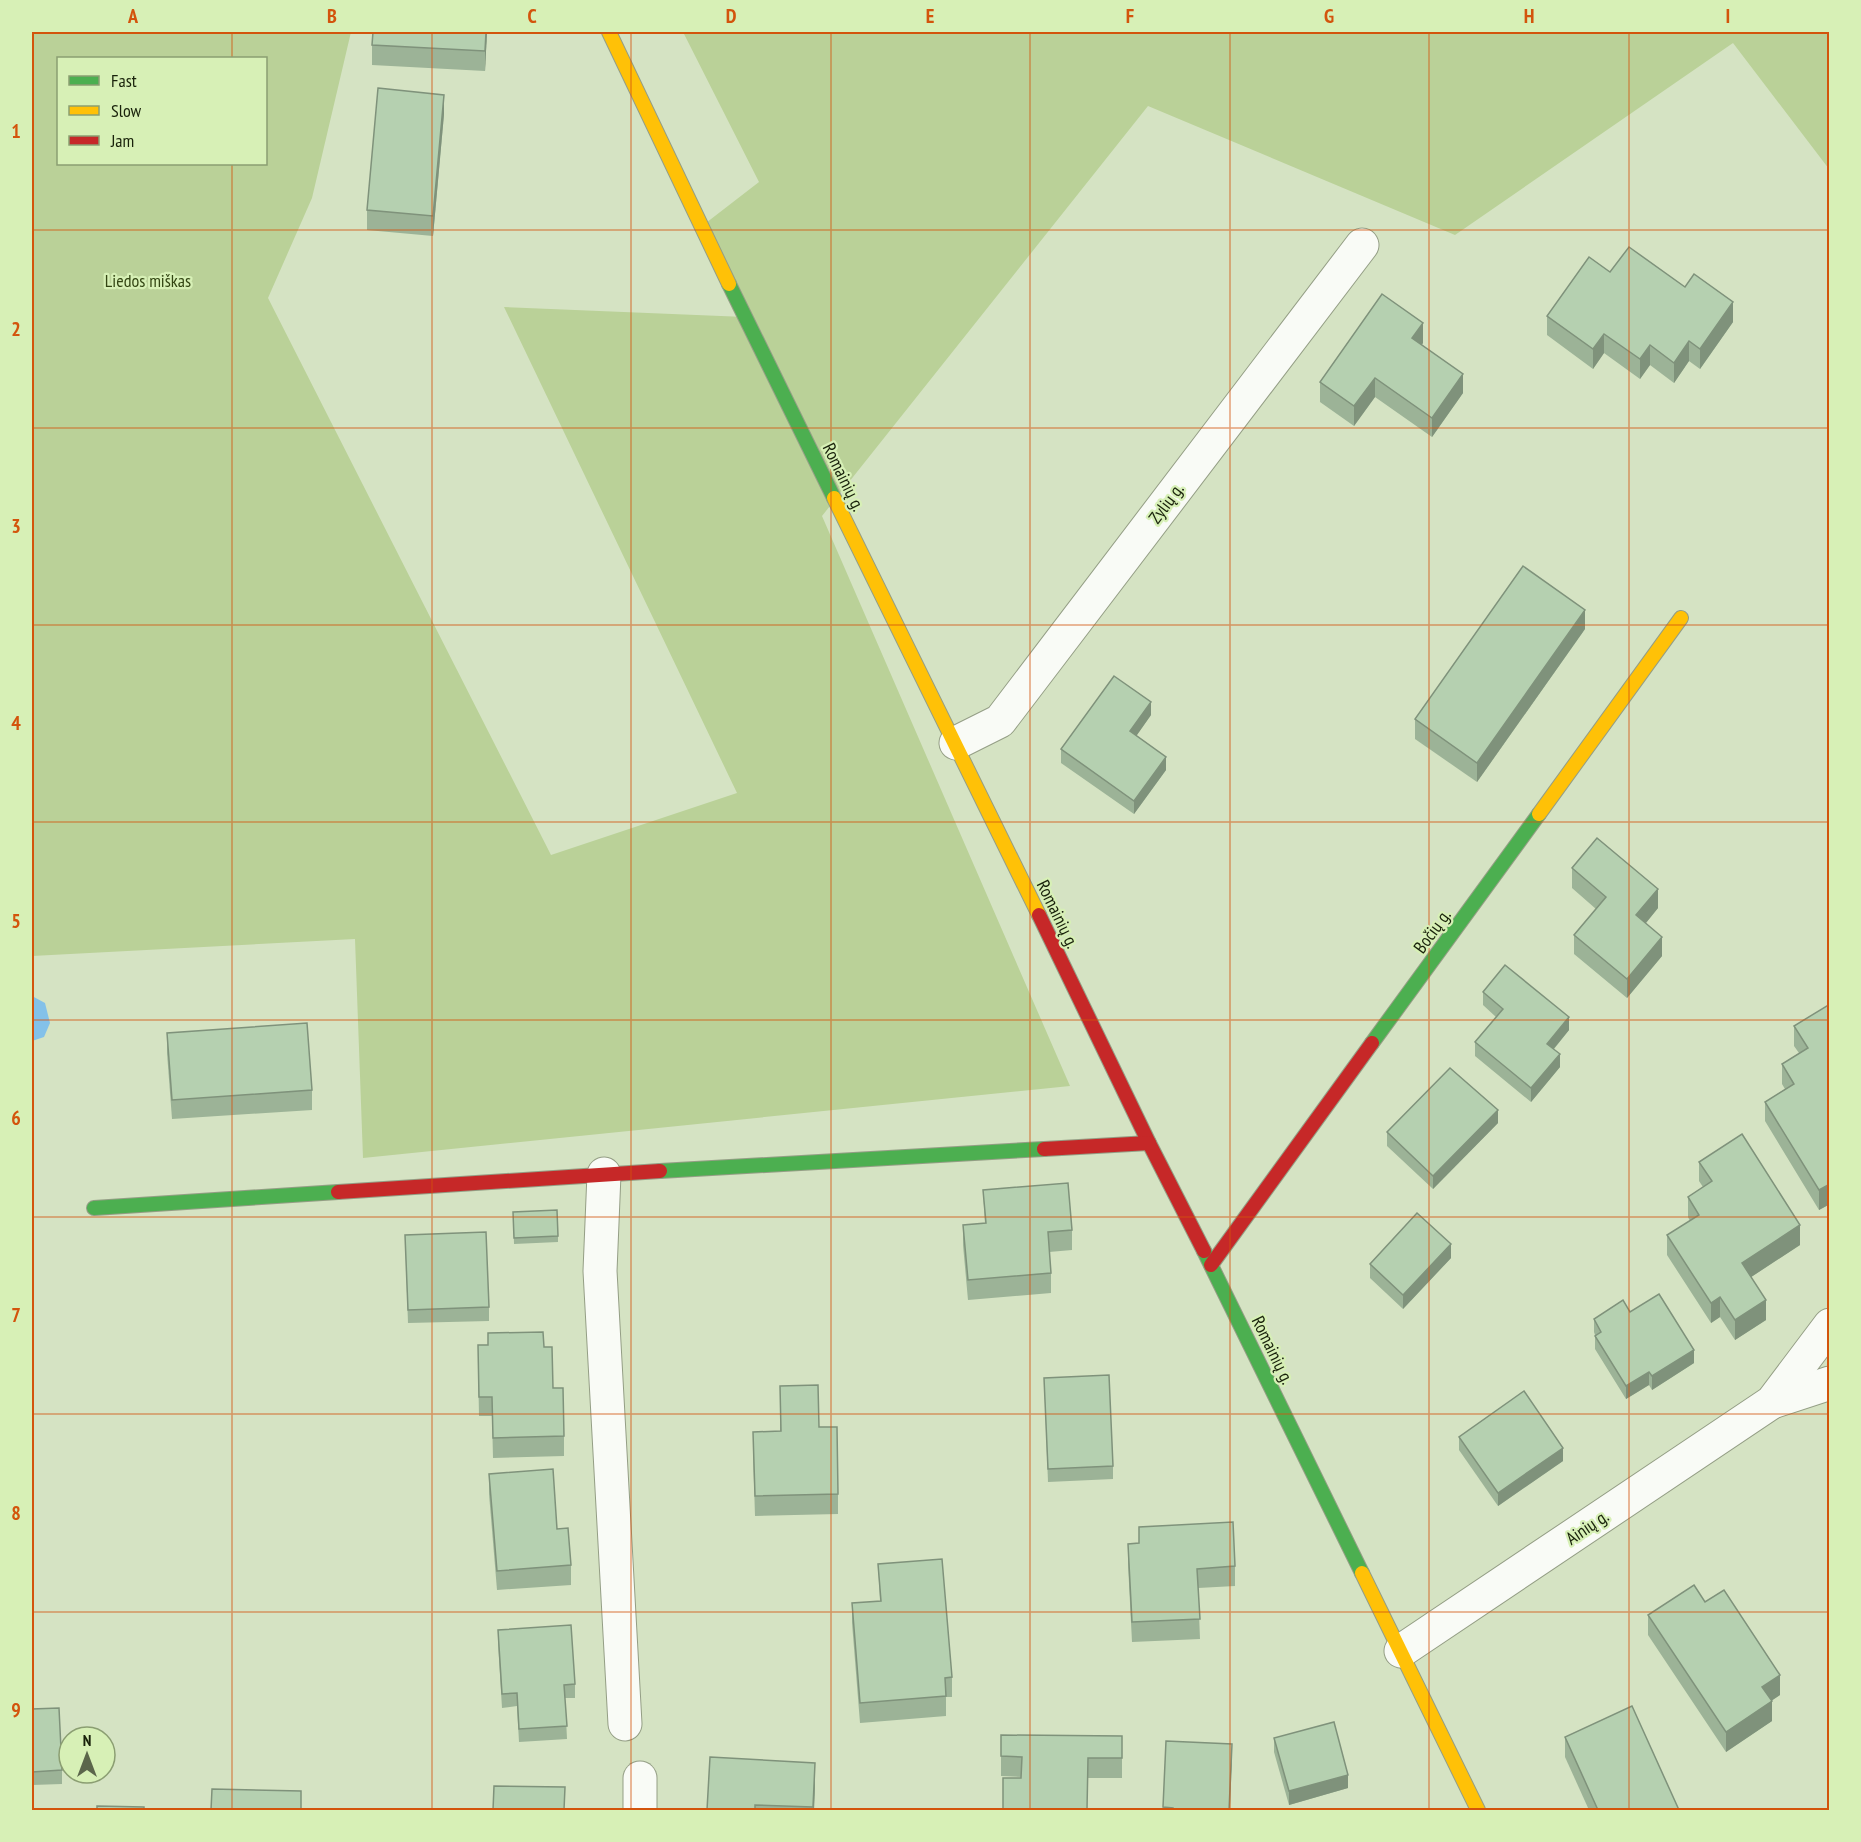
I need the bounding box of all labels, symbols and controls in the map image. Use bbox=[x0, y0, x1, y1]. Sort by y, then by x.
text: A bbox=[127, 3, 139, 29]
text: B bbox=[327, 3, 337, 29]
text: C bbox=[527, 3, 537, 29]
text: D bbox=[726, 3, 737, 29]
text: E bbox=[926, 3, 934, 29]
text: F bbox=[1126, 3, 1134, 29]
text: G bbox=[1324, 3, 1334, 29]
text: H bbox=[1524, 3, 1534, 29]
text: I bbox=[1726, 3, 1730, 29]
legend bbox=[57, 57, 267, 165]
text: Fast bbox=[111, 69, 137, 92]
text: Slow bbox=[111, 99, 142, 122]
text: 1 bbox=[11, 118, 21, 144]
text: Jam bbox=[110, 129, 134, 152]
park label: Liedos miškas bbox=[105, 269, 191, 292]
text: 2 bbox=[11, 316, 21, 342]
street label: Romainių g. bbox=[818, 439, 870, 515]
street label: Zylių g. bbox=[1143, 478, 1189, 528]
text: 3 bbox=[11, 513, 21, 539]
text: 4 bbox=[11, 710, 21, 736]
street label: Romainių g. bbox=[1032, 876, 1084, 952]
street label: Bočių g. bbox=[1408, 904, 1456, 958]
text: 5 bbox=[11, 908, 21, 934]
text: 6 bbox=[11, 1105, 21, 1131]
text: 7 bbox=[11, 1302, 21, 1328]
street label: Romainių g. bbox=[1247, 1312, 1299, 1388]
text: 8 bbox=[11, 1500, 21, 1526]
street label: Ainių g. bbox=[1561, 1504, 1613, 1550]
text: 9 bbox=[11, 1697, 21, 1723]
north arrow bbox=[57, 1725, 117, 1785]
text: N bbox=[83, 1730, 91, 1750]

